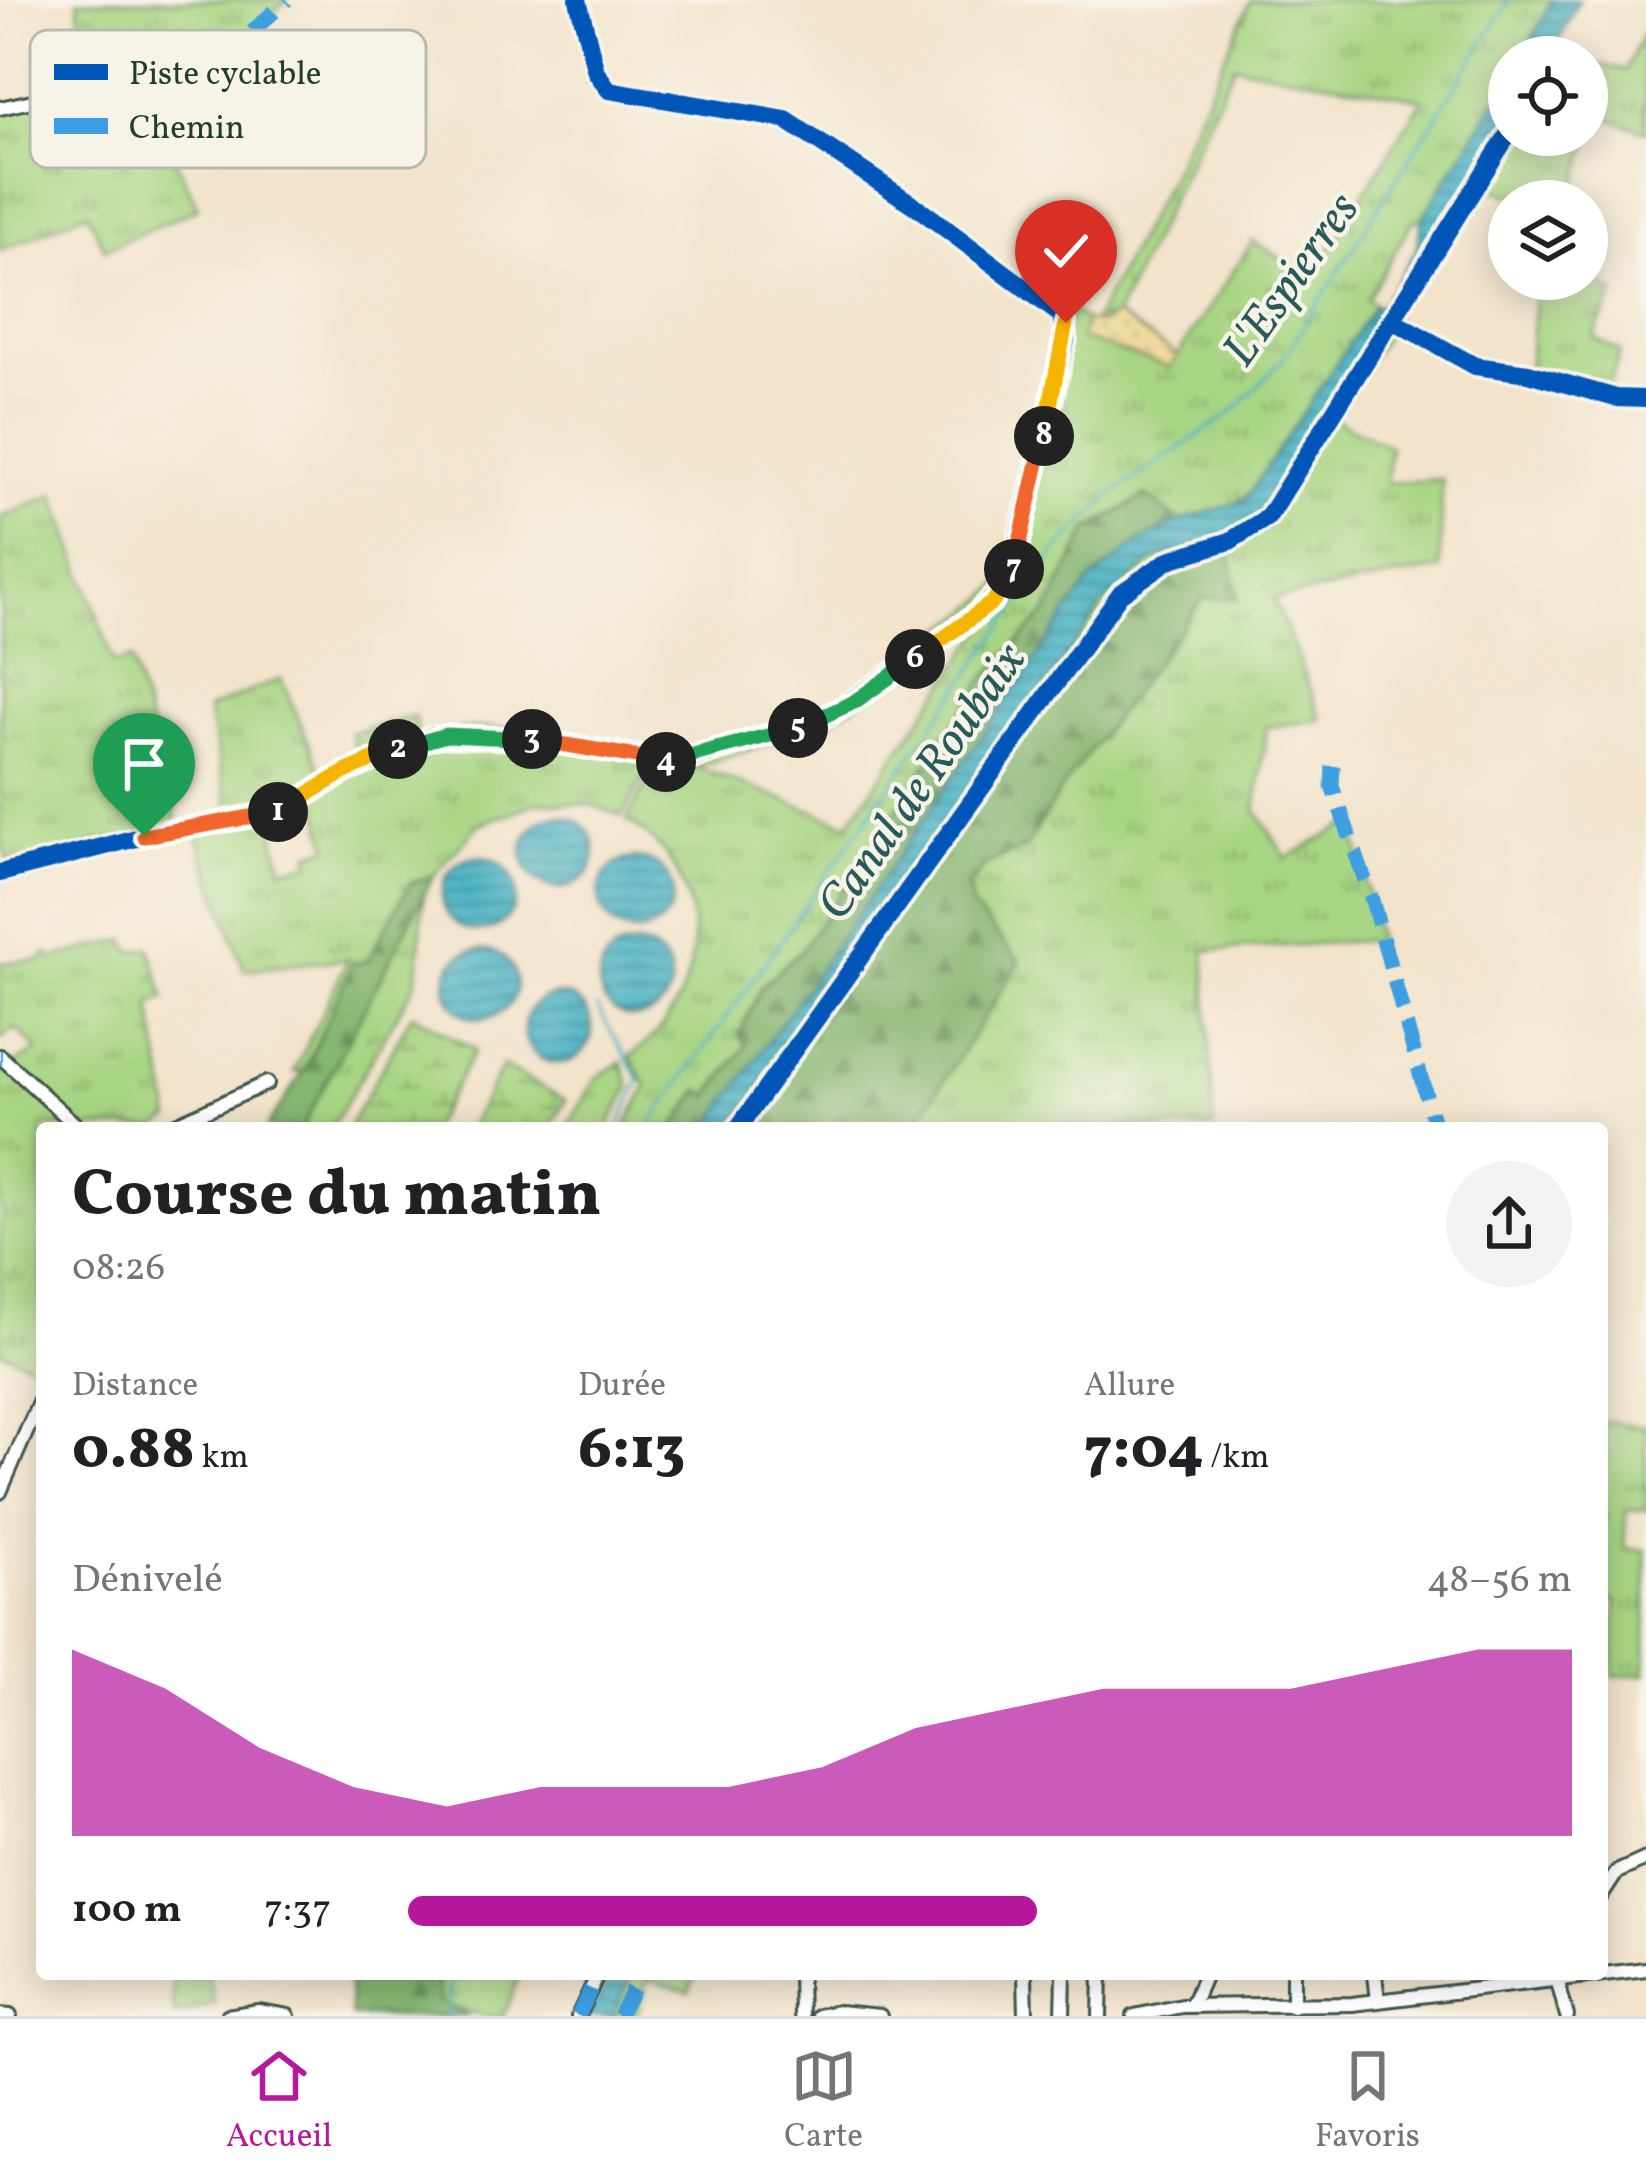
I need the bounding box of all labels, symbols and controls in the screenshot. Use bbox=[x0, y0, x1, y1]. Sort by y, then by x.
legend bbox=[30, 30, 426, 168]
map controls bbox=[1488, 36, 1608, 300]
button: locate bbox=[1488, 36, 1608, 156]
text: Piste cyclable bbox=[129, 53, 321, 99]
text: Chemin bbox=[129, 107, 245, 153]
water label: L'Espierres bbox=[1208, 180, 1377, 381]
button: layers bbox=[1488, 180, 1608, 300]
pin bbox=[1015, 200, 1117, 323]
icon: check bbox=[1033, 218, 1099, 284]
pin: 8 bbox=[1014, 406, 1074, 466]
text: 8 bbox=[1035, 413, 1053, 459]
pin: 7 bbox=[984, 539, 1044, 599]
text: 7 bbox=[1006, 546, 1022, 592]
pin: 6 bbox=[885, 629, 945, 689]
water label: Canal de Roubaix bbox=[803, 630, 1044, 935]
text: 6 bbox=[906, 636, 924, 682]
pin: 5 bbox=[768, 698, 828, 758]
text: 5 bbox=[790, 705, 806, 751]
pin: 3 bbox=[502, 709, 562, 769]
pin bbox=[93, 713, 195, 836]
text: 3 bbox=[524, 716, 540, 762]
pin: 2 bbox=[368, 719, 428, 779]
text: 2 bbox=[389, 726, 407, 772]
icon: arrive bbox=[111, 731, 177, 797]
pin: 4 bbox=[636, 732, 696, 792]
text: 4 bbox=[656, 739, 676, 785]
pin: 1 bbox=[248, 782, 308, 842]
text: 1 bbox=[271, 789, 285, 835]
text: Course du matin bbox=[72, 1151, 602, 1243]
button: share bbox=[1446, 1161, 1572, 1287]
text: 08:26 bbox=[72, 1242, 165, 1296]
text: Distance bbox=[72, 1364, 198, 1410]
text: Durée bbox=[578, 1364, 666, 1410]
text: Allure bbox=[1084, 1364, 1175, 1410]
text: 0.88 bbox=[72, 1410, 195, 1493]
text: 6:13 bbox=[578, 1410, 685, 1493]
text: 7:04 bbox=[1084, 1410, 1204, 1493]
text: km bbox=[195, 1436, 249, 1482]
text: /km bbox=[1204, 1436, 1269, 1482]
text: Dénivelé bbox=[72, 1554, 223, 1608]
text: 48–56 m bbox=[1427, 1554, 1572, 1608]
text: 100 m bbox=[72, 1884, 182, 1938]
text: 7:37 bbox=[264, 1884, 331, 1938]
tab: Accueil bbox=[226, 2043, 332, 2161]
tab: Carte bbox=[784, 2043, 863, 2161]
tab: Favoris bbox=[1315, 2043, 1420, 2161]

